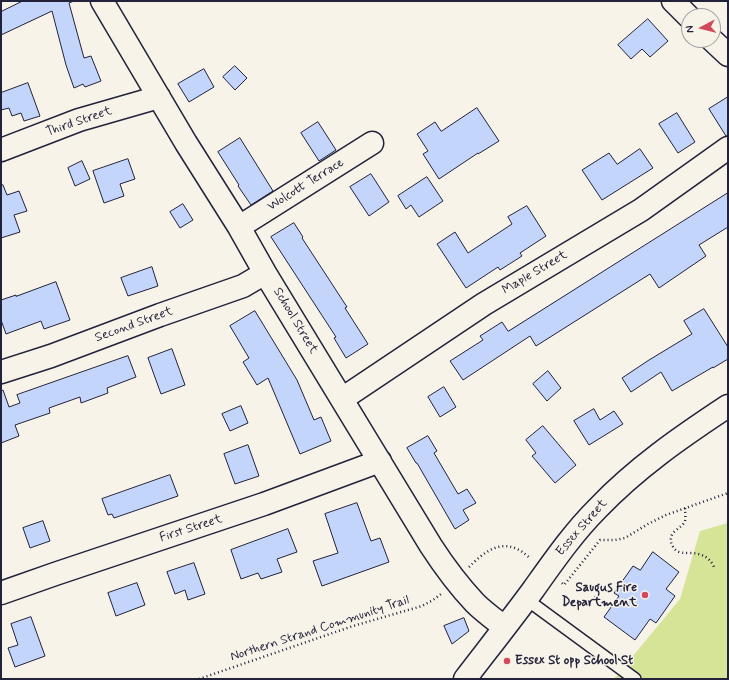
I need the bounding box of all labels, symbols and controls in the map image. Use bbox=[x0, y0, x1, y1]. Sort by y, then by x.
north arrow bbox=[681, 8, 721, 48]
text: N bbox=[683, 25, 697, 34]
street label: Third Street bbox=[44, 103, 114, 141]
street label: Wolcott Terrace bbox=[265, 155, 347, 215]
street label: Maple Street bbox=[500, 247, 570, 299]
street label: School Street bbox=[269, 285, 321, 357]
street label: Second Street bbox=[93, 304, 175, 346]
street label: Essex Street bbox=[553, 496, 611, 560]
street label: First Street bbox=[158, 512, 224, 546]
place label: Saugus Fire Department bbox=[562, 580, 637, 611]
marker: Saugus Fire Department bbox=[640, 590, 650, 600]
street label: Northern Strand Community Trail bbox=[229, 593, 411, 665]
place label: Essex St opp School St bbox=[515, 653, 633, 669]
marker: Essex St opp School St bbox=[502, 656, 512, 666]

